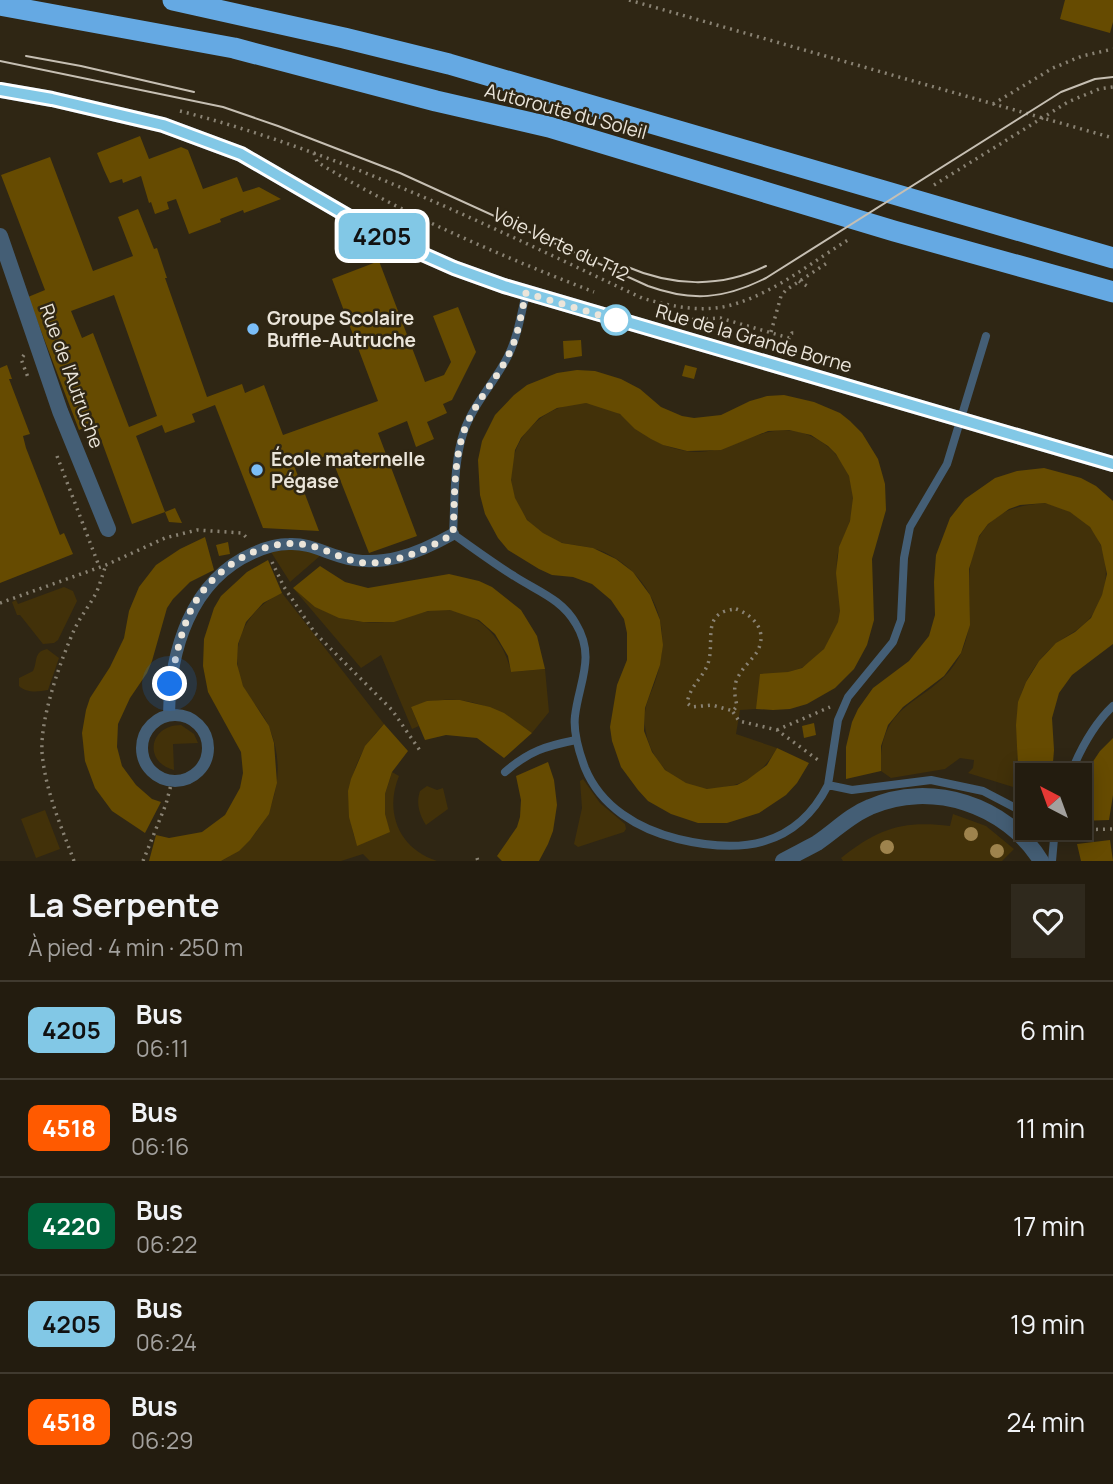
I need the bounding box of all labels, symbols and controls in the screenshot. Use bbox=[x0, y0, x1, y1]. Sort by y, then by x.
street label: Autoroute du Soleil bbox=[482, 77, 650, 145]
street label: Voie Verte du T12 bbox=[489, 201, 633, 287]
line badge: 4205 bbox=[333, 213, 431, 259]
text: 4205 bbox=[353, 219, 411, 252]
street label: Rue de la Grande Borne bbox=[653, 298, 855, 378]
street label: Rue de l'Autruche bbox=[34, 300, 110, 452]
place label: Groupe Scolaire Buffle-Autruche bbox=[267, 305, 416, 353]
unlabelled marker bbox=[601, 305, 631, 335]
marker: Groupe Scolaire Buffle-Autruche bbox=[245, 321, 261, 337]
place label: École maternelle Pégase bbox=[271, 446, 425, 494]
marker: École maternelle Pégase bbox=[249, 462, 265, 478]
your location bbox=[152, 666, 187, 701]
north arrow bbox=[1015, 763, 1092, 840]
map controls bbox=[1015, 763, 1092, 840]
text: La Serpente bbox=[28, 882, 220, 927]
button: heart bbox=[1011, 884, 1085, 958]
text: À pied · 4 min · 250 m bbox=[28, 931, 243, 963]
text: Bus bbox=[136, 996, 183, 1032]
text: 6 min bbox=[1020, 1012, 1085, 1048]
text: 4205 bbox=[42, 1013, 101, 1046]
text: 06:11 bbox=[136, 1032, 189, 1064]
text: Bus bbox=[131, 1094, 178, 1130]
text: 11 min bbox=[1016, 1110, 1085, 1146]
text: 4518 bbox=[42, 1111, 96, 1144]
text: 06:16 bbox=[131, 1130, 189, 1162]
text: Bus bbox=[136, 1192, 183, 1228]
text: 17 min bbox=[1013, 1208, 1085, 1244]
text: 4220 bbox=[42, 1209, 101, 1242]
text: 06:22 bbox=[136, 1228, 197, 1260]
text: Bus bbox=[136, 1290, 183, 1326]
text: 19 min bbox=[1010, 1306, 1085, 1342]
text: 4205 bbox=[42, 1307, 101, 1340]
text: 06:24 bbox=[136, 1326, 197, 1358]
text: Bus bbox=[131, 1388, 178, 1424]
text: 24 min bbox=[1007, 1404, 1085, 1440]
text: 4518 bbox=[42, 1405, 96, 1438]
text: 06:29 bbox=[131, 1424, 193, 1456]

